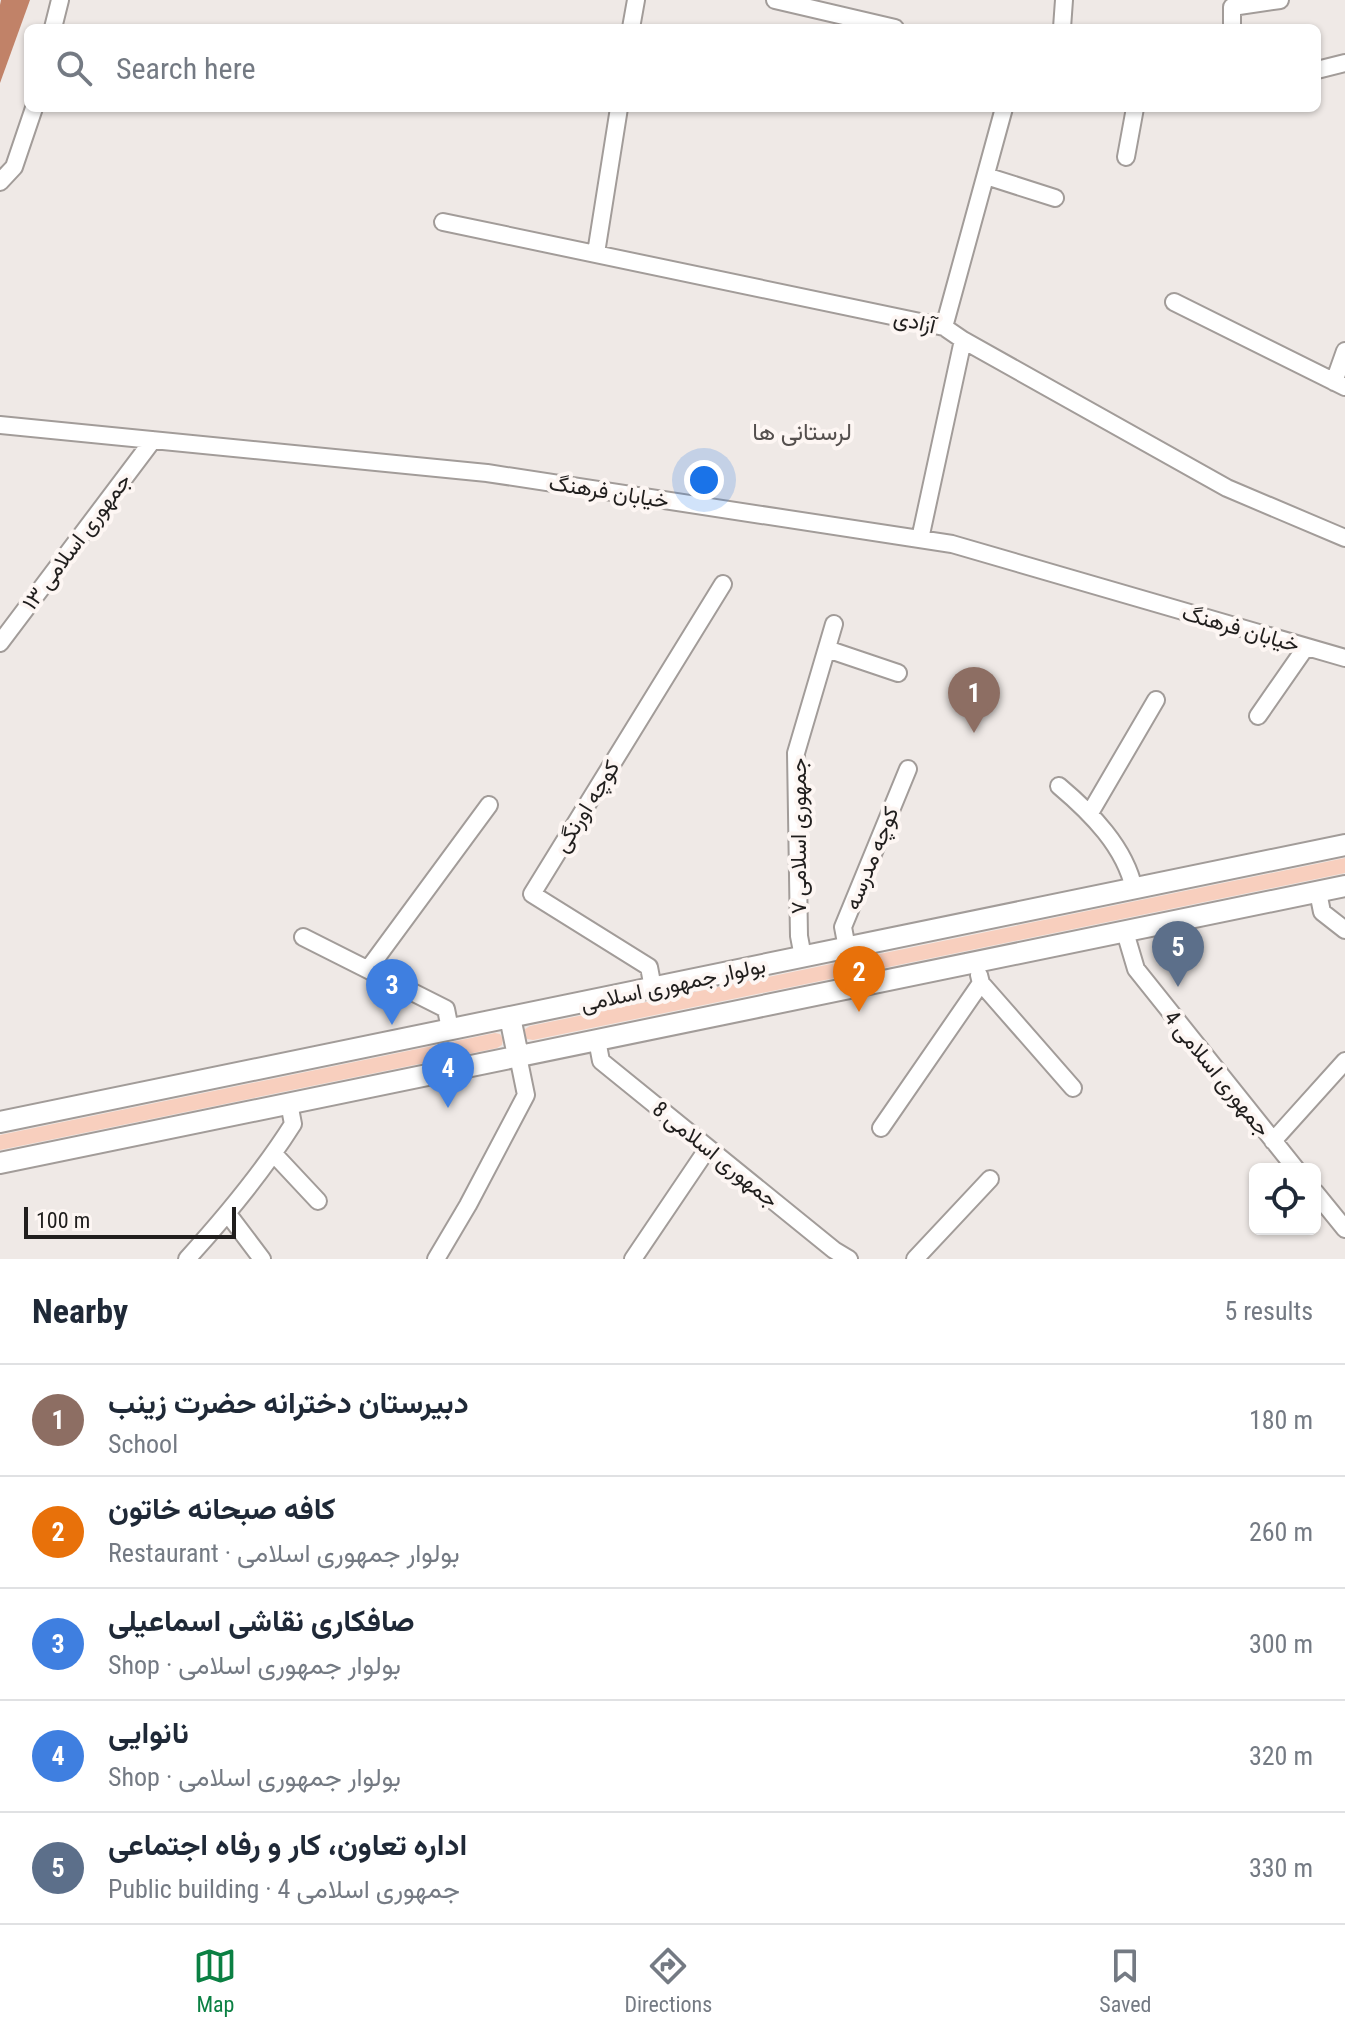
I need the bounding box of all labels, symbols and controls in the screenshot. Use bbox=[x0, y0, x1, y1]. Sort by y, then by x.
search box bbox=[24, 24, 1321, 112]
icon: search bbox=[52, 46, 96, 90]
text: Search here bbox=[116, 51, 256, 86]
street label: آزادی bbox=[891, 305, 940, 340]
district label: لرستانی ها bbox=[752, 418, 852, 447]
your location bbox=[684, 460, 724, 500]
street label: جمهوری اسلامی ۱۳ bbox=[17, 468, 137, 615]
street label: خیابان فرهنگ bbox=[547, 470, 671, 514]
street label: خیابان فرهنگ bbox=[1179, 600, 1302, 658]
pin: 1 bbox=[948, 667, 1000, 733]
street label: کوچه اورنگی bbox=[548, 756, 626, 858]
street label: جمهوری اسلامی ۷ bbox=[786, 758, 812, 914]
street label: کوچه مدرسه bbox=[840, 803, 905, 914]
pin: 5 bbox=[1152, 921, 1204, 987]
pin: 2 bbox=[833, 946, 885, 1012]
street label: بولوار جمهوری اسلامی bbox=[578, 953, 768, 1017]
pin: 3 bbox=[366, 959, 418, 1025]
street label: جمهوری اسلامی 4 bbox=[1159, 1006, 1276, 1142]
pin: 4 bbox=[422, 1042, 474, 1108]
street label: جمهوری اسلامی 8 bbox=[647, 1096, 783, 1213]
map controls bbox=[1249, 1163, 1321, 1235]
button: locate bbox=[1249, 1163, 1321, 1235]
scale bar bbox=[24, 1203, 236, 1239]
text: 100 m bbox=[36, 1208, 90, 1233]
text: Nearby bbox=[32, 1291, 128, 1331]
text: 5 results bbox=[1224, 1296, 1313, 1326]
text: دبیرستان دخترانه حضرت زینب bbox=[108, 1385, 469, 1420]
text: 1 bbox=[51, 1405, 65, 1435]
text: 180 m bbox=[1249, 1405, 1313, 1435]
text: School bbox=[108, 1429, 178, 1459]
text: کافه صبحانه خاتون bbox=[108, 1491, 336, 1526]
text: 2 bbox=[51, 1517, 65, 1547]
text: 260 m bbox=[1249, 1517, 1313, 1547]
text: Restaurant · بولوار جمهوری اسلامی bbox=[108, 1538, 460, 1568]
text: صافکاری نقاشی اسماعیلی bbox=[108, 1603, 415, 1638]
text: 3 bbox=[51, 1629, 65, 1659]
text: 300 m bbox=[1249, 1629, 1313, 1659]
text: Shop · بولوار جمهوری اسلامی bbox=[108, 1650, 401, 1680]
text: نانوایی bbox=[108, 1715, 189, 1750]
text: 4 bbox=[51, 1741, 65, 1771]
text: 320 m bbox=[1249, 1741, 1313, 1771]
text: Shop · بولوار جمهوری اسلامی bbox=[108, 1762, 401, 1792]
text: اداره تعاون، کار و رفاه اجتماعی bbox=[108, 1827, 467, 1862]
text: 5 bbox=[51, 1853, 65, 1883]
text: 330 m bbox=[1249, 1853, 1313, 1883]
text: Public building · جمهوری اسلامی 4 bbox=[108, 1874, 460, 1904]
tab: Map bbox=[193, 1944, 237, 2017]
tab: Directions bbox=[624, 1944, 712, 2017]
tab: Saved bbox=[1099, 1944, 1152, 2017]

